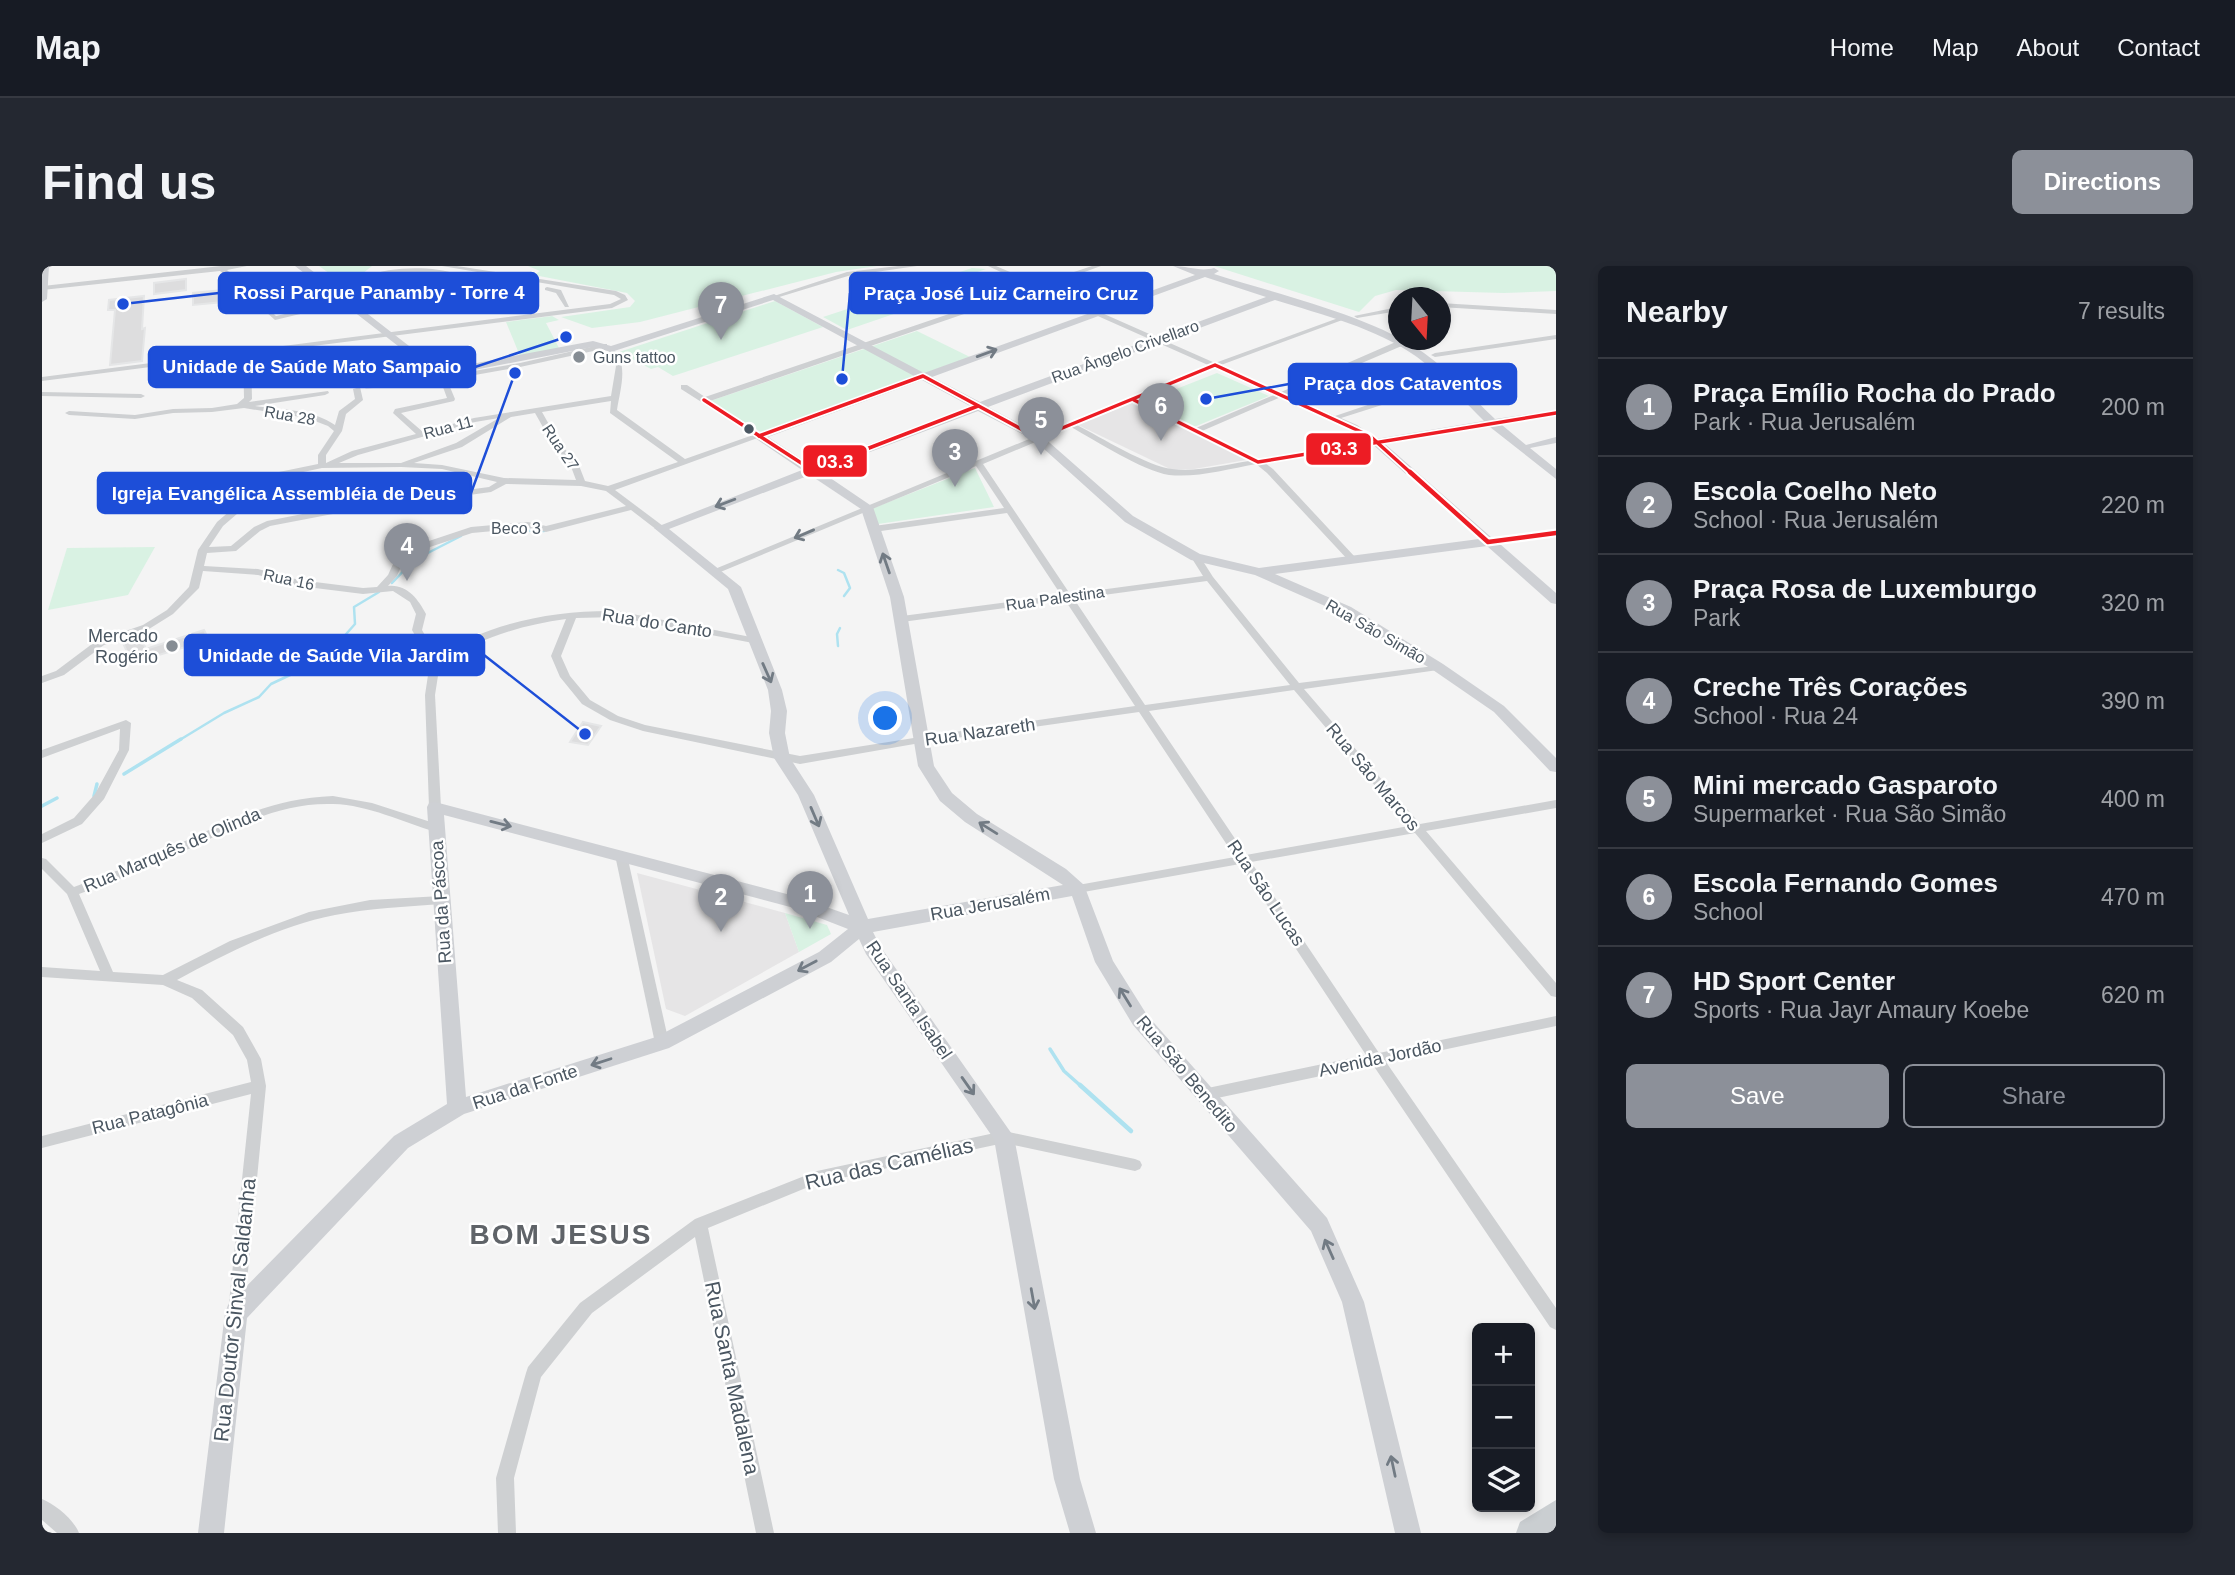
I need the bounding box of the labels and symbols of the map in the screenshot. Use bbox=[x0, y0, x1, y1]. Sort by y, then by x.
callout: Rossi Parque Panamby - Torre 4 bbox=[219, 273, 538, 313]
callout: Praça José Luiz Carneiro Cruz bbox=[850, 273, 1152, 313]
text: Rossi Parque Panamby - Torre 4 bbox=[233, 282, 525, 303]
pin: 7 bbox=[698, 282, 744, 340]
text: Praça José Luiz Carneiro Cruz bbox=[864, 283, 1138, 304]
north arrow bbox=[1388, 287, 1451, 350]
street label: Rua Ângelo Crivellaro bbox=[1049, 316, 1201, 386]
one-way arrow bbox=[976, 346, 998, 358]
callout: Unidade de Saúde Mato Sampaio bbox=[149, 347, 475, 387]
marker: Guns tattoo bbox=[571, 349, 587, 365]
place label: Guns tattoo bbox=[593, 349, 676, 366]
text: Unidade de Saúde Mato Sampaio bbox=[163, 356, 461, 377]
callout: Praça dos Cataventos bbox=[1289, 364, 1516, 404]
text: Praça dos Cataventos bbox=[1304, 373, 1502, 394]
pin: 6 bbox=[1138, 383, 1184, 441]
pin: 5 bbox=[1018, 397, 1064, 455]
street label: Rua 28 bbox=[263, 403, 317, 428]
street label: Rua 11 bbox=[422, 413, 475, 442]
street label: Rua 27 bbox=[539, 421, 582, 474]
unlabelled marker bbox=[742, 422, 756, 436]
pin: 3 bbox=[932, 429, 978, 487]
line badge: 03.3 bbox=[1305, 432, 1372, 466]
text: 03.3 bbox=[1321, 438, 1357, 459]
line badge: 03.3 bbox=[802, 444, 868, 478]
text: 03.3 bbox=[817, 451, 853, 472]
callout: Igreja Evangélica Assembléia de Deus bbox=[98, 473, 471, 513]
text: Igreja Evangélica Assembléia de Deus bbox=[112, 483, 456, 504]
one-way arrow bbox=[715, 498, 737, 510]
street label: Beco 3 bbox=[491, 520, 541, 537]
pin: 4 bbox=[384, 523, 430, 581]
one-way arrow bbox=[794, 528, 815, 541]
one-way arrow bbox=[879, 552, 891, 574]
street label: Rua 16 bbox=[262, 566, 316, 593]
street label: Rua Palestina bbox=[1005, 583, 1106, 614]
street label: Rua São Simão bbox=[1323, 596, 1429, 667]
street label: Rua do Canto bbox=[601, 604, 713, 642]
place label: Mercado Rogério bbox=[88, 626, 158, 667]
callout: Unidade de Saúde Vila Jardim bbox=[185, 635, 484, 675]
marker: Mercado Rogério bbox=[164, 638, 180, 654]
text: Unidade de Saúde Vila Jardim bbox=[198, 645, 470, 666]
one-way arrow bbox=[761, 662, 774, 683]
your location bbox=[868, 701, 902, 735]
street label: Rua Nazareth bbox=[924, 714, 1036, 750]
street label: Rua São Marcos bbox=[1322, 719, 1424, 835]
street label: Rua Marquês de Olinda bbox=[81, 803, 264, 896]
one-way arrow bbox=[810, 806, 823, 827]
one-way arrow bbox=[489, 818, 512, 831]
one-way arrow bbox=[978, 820, 998, 834]
street label: Rua São Lucas bbox=[1223, 836, 1309, 950]
street label: Rua da Páscoa bbox=[427, 839, 455, 964]
pin: 1 bbox=[787, 871, 833, 929]
pin: 2 bbox=[698, 874, 744, 932]
street label: Rua Jerusalém bbox=[929, 884, 1051, 924]
street label: Rua Santa Isabel bbox=[862, 937, 956, 1063]
one-way arrow bbox=[797, 960, 817, 974]
one-way arrow bbox=[1118, 987, 1132, 1007]
street label: Rua São Benedito bbox=[1132, 1012, 1242, 1136]
street label: Avenida Jordão bbox=[1317, 1035, 1443, 1081]
one-way arrow bbox=[590, 1057, 612, 1070]
street label: Rua da Fonte bbox=[470, 1061, 580, 1113]
one-way arrow bbox=[961, 1076, 975, 1095]
street label: Rua Patagônia bbox=[90, 1090, 211, 1138]
street label: Rua das Camélias bbox=[803, 1133, 975, 1194]
street label: Rua Doutor Sinval Saldanha bbox=[209, 1177, 260, 1443]
district label: BOM JESUS bbox=[470, 1219, 652, 1250]
one-way arrow bbox=[1322, 1238, 1335, 1260]
street label: Rua Santa Madalena bbox=[701, 1279, 764, 1477]
one-way arrow bbox=[1027, 1287, 1041, 1310]
one-way arrow bbox=[1386, 1455, 1399, 1478]

